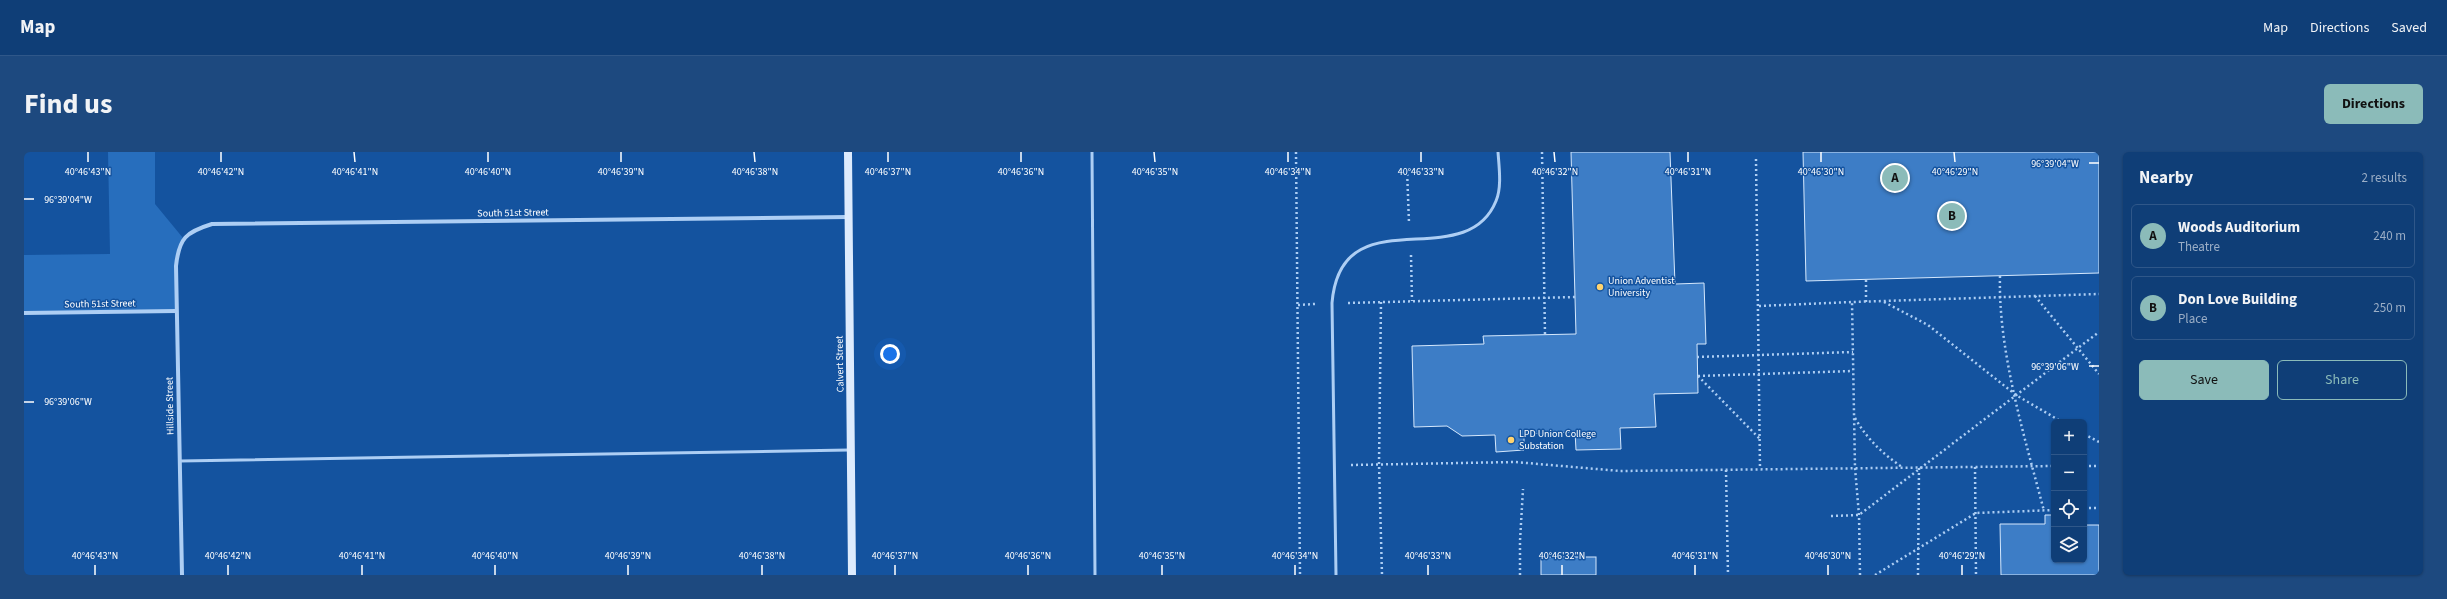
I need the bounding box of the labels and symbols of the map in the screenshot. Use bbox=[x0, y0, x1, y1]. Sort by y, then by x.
text: 96°39'04"W bbox=[2031, 157, 2079, 171]
pin: A bbox=[1882, 163, 1908, 193]
text: 40°46'43"N bbox=[65, 165, 111, 179]
text: 40°46'42"N bbox=[198, 165, 244, 179]
text: 40°46'41"N bbox=[332, 165, 378, 179]
text: 40°46'40"N bbox=[465, 165, 511, 179]
text: 40°46'39"N bbox=[598, 165, 644, 179]
text: 40°46'38"N bbox=[732, 165, 778, 179]
text: 40°46'37"N bbox=[865, 165, 911, 179]
text: 40°46'36"N bbox=[998, 165, 1044, 179]
text: 40°46'35"N bbox=[1132, 165, 1178, 179]
text: 40°46'34"N bbox=[1265, 165, 1311, 179]
text: 40°46'33"N bbox=[1398, 165, 1444, 179]
text: 40°46'32"N bbox=[1532, 165, 1578, 179]
text: 40°46'31"N bbox=[1665, 165, 1711, 179]
text: 40°46'30"N bbox=[1798, 165, 1844, 179]
text: 40°46'29"N bbox=[1932, 165, 1978, 179]
text: 96°39'04"W bbox=[44, 193, 92, 207]
pin: B bbox=[1939, 201, 1965, 231]
street label: South 51st Street bbox=[477, 205, 549, 221]
place label: Union Adventist University bbox=[1608, 274, 1675, 300]
marker: Union Adventist University bbox=[1595, 282, 1605, 292]
street label: South 51st Street bbox=[64, 296, 136, 312]
street label: Calvert Street bbox=[832, 335, 847, 393]
your location bbox=[880, 344, 900, 364]
text: 96°39'06"W bbox=[2031, 360, 2079, 374]
street label: Hillside Street bbox=[162, 376, 178, 435]
text: 96°39'06"W bbox=[44, 395, 92, 409]
place label: LPD Union College Substation bbox=[1519, 427, 1596, 453]
marker: LPD Union College Substation bbox=[1506, 435, 1516, 445]
text: 40°46'43"N bbox=[72, 549, 118, 563]
text: 40°46'42"N bbox=[205, 549, 251, 563]
text: 40°46'41"N bbox=[339, 549, 385, 563]
text: 40°46'40"N bbox=[472, 549, 518, 563]
text: 40°46'39"N bbox=[605, 549, 651, 563]
text: 40°46'38"N bbox=[739, 549, 785, 563]
text: 40°46'37"N bbox=[872, 549, 918, 563]
text: 40°46'36"N bbox=[1005, 549, 1051, 563]
text: 40°46'35"N bbox=[1139, 549, 1185, 563]
text: 40°46'34"N bbox=[1272, 549, 1318, 563]
text: 40°46'33"N bbox=[1405, 549, 1451, 563]
text: 40°46'32"N bbox=[1539, 549, 1585, 563]
text: 40°46'31"N bbox=[1672, 549, 1718, 563]
text: 40°46'30"N bbox=[1805, 549, 1851, 563]
text: 40°46'29"N bbox=[1939, 549, 1985, 563]

